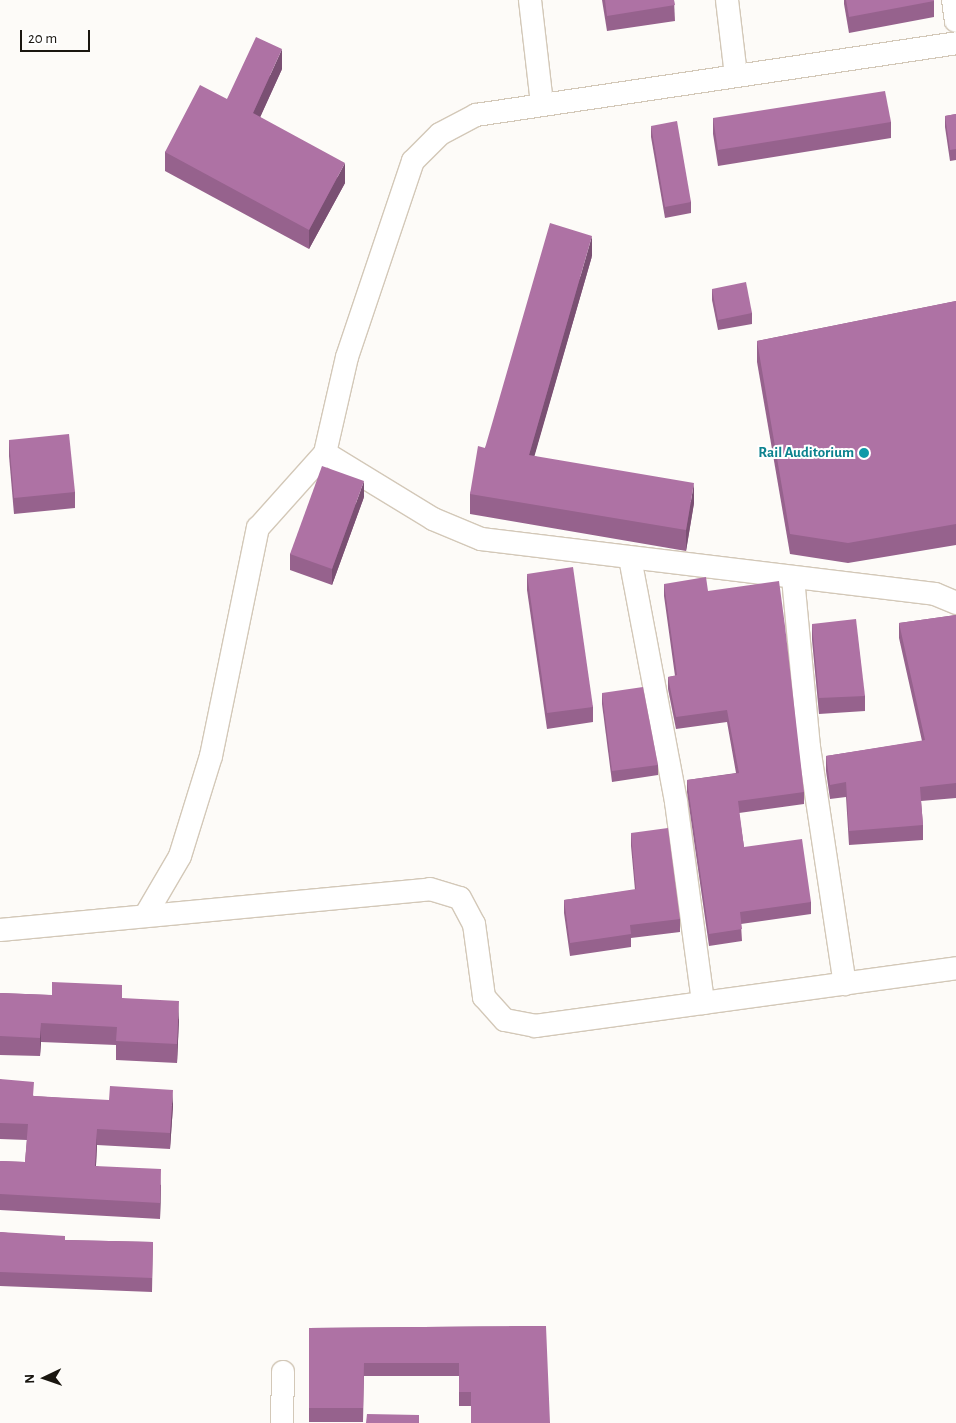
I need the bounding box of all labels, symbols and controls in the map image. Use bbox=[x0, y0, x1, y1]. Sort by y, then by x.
scale bar bbox=[22, 20, 92, 52]
text: 20 m bbox=[28, 31, 57, 46]
place label: Rail Auditorium bbox=[758, 444, 854, 462]
marker: Rail Auditorium bbox=[858, 447, 870, 459]
north arrow bbox=[20, 1353, 70, 1403]
text: N bbox=[23, 1374, 37, 1384]

